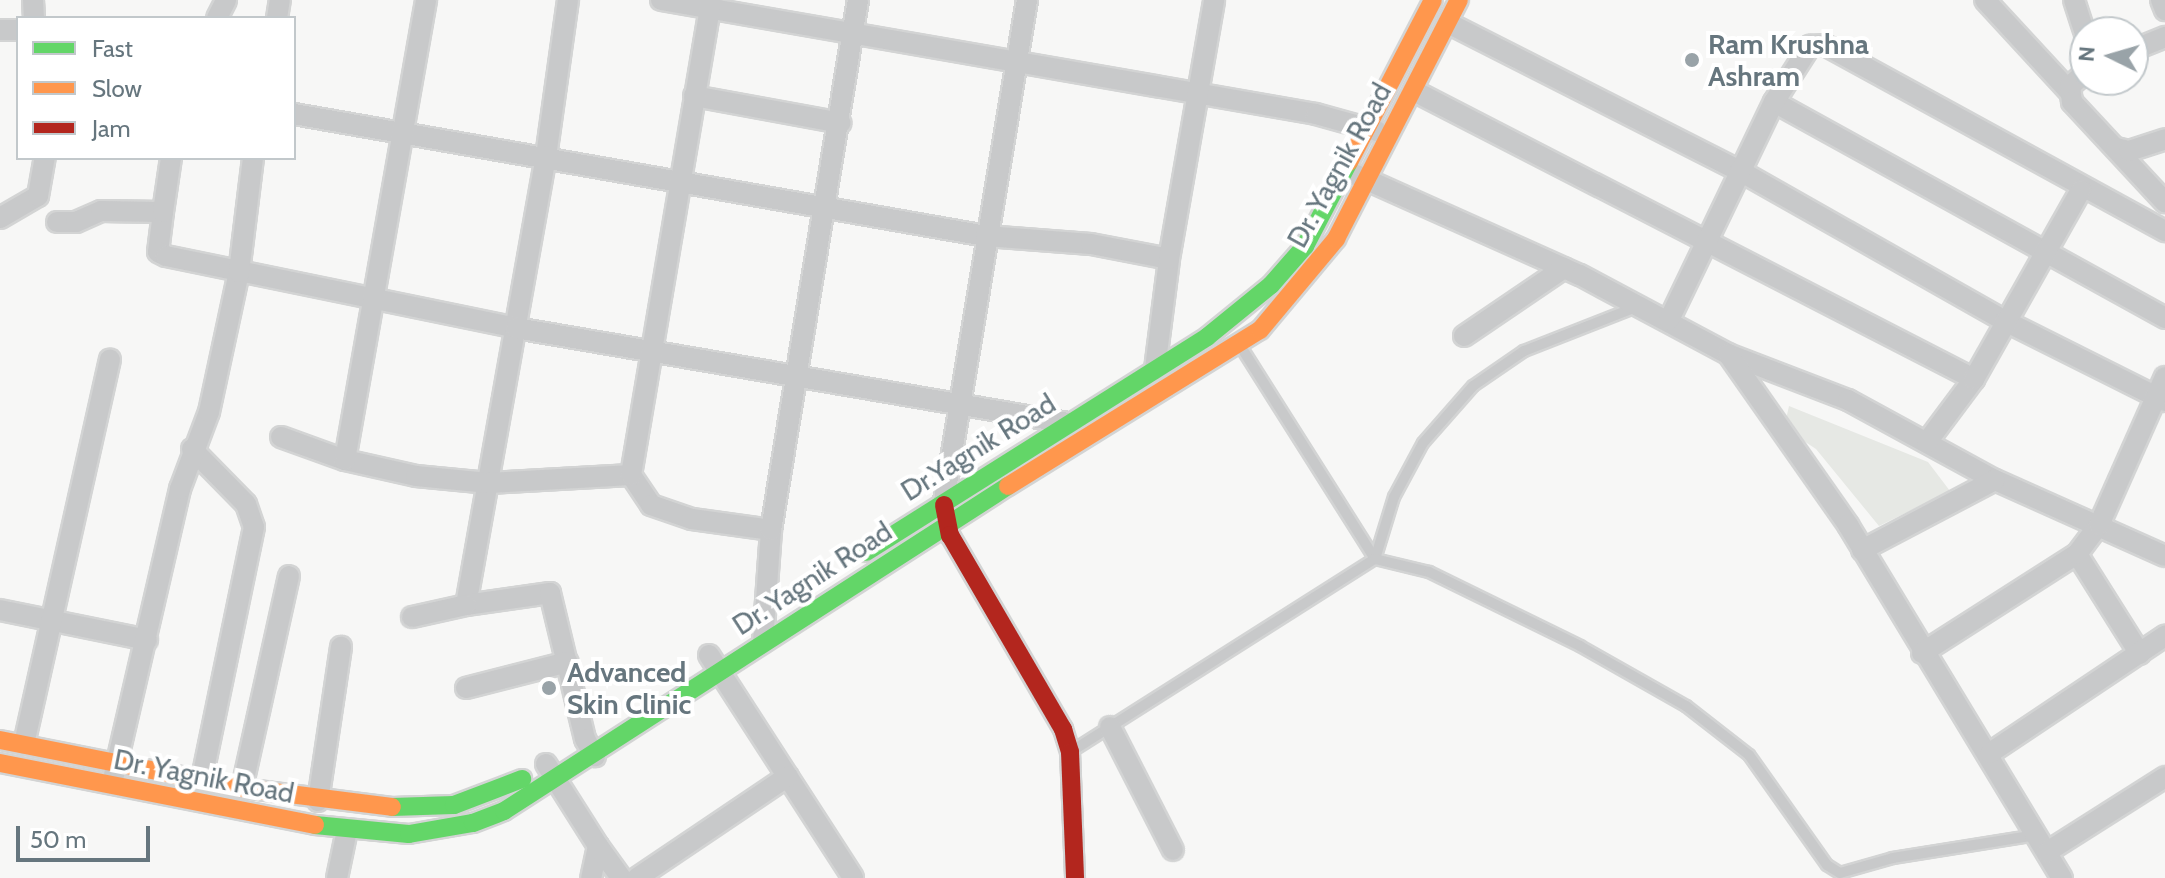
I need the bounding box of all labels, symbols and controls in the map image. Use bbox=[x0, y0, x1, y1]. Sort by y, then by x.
legend bbox=[16, 16, 296, 160]
north arrow bbox=[2069, 16, 2149, 96]
place label: Ram Krushna Ashram bbox=[1708, 27, 1869, 93]
text: Fast bbox=[92, 34, 133, 63]
text: N bbox=[2072, 45, 2101, 63]
marker: Ram Krushna Ashram bbox=[1683, 51, 1701, 69]
text: Slow bbox=[92, 74, 142, 103]
street label: Dr. Yagnik Road bbox=[1280, 77, 1398, 253]
text: Jam bbox=[92, 114, 130, 143]
street label: Dr.Yagnik Road bbox=[895, 386, 1061, 508]
street label: Dr. Yagnik Road bbox=[726, 514, 898, 642]
place label: Advanced Skin Clinic bbox=[567, 655, 691, 721]
marker: Advanced Skin Clinic bbox=[538, 677, 560, 699]
street label: Dr. Yagnik Road bbox=[111, 742, 297, 810]
scale bar bbox=[20, 810, 154, 860]
text: 50 m bbox=[30, 825, 86, 854]

